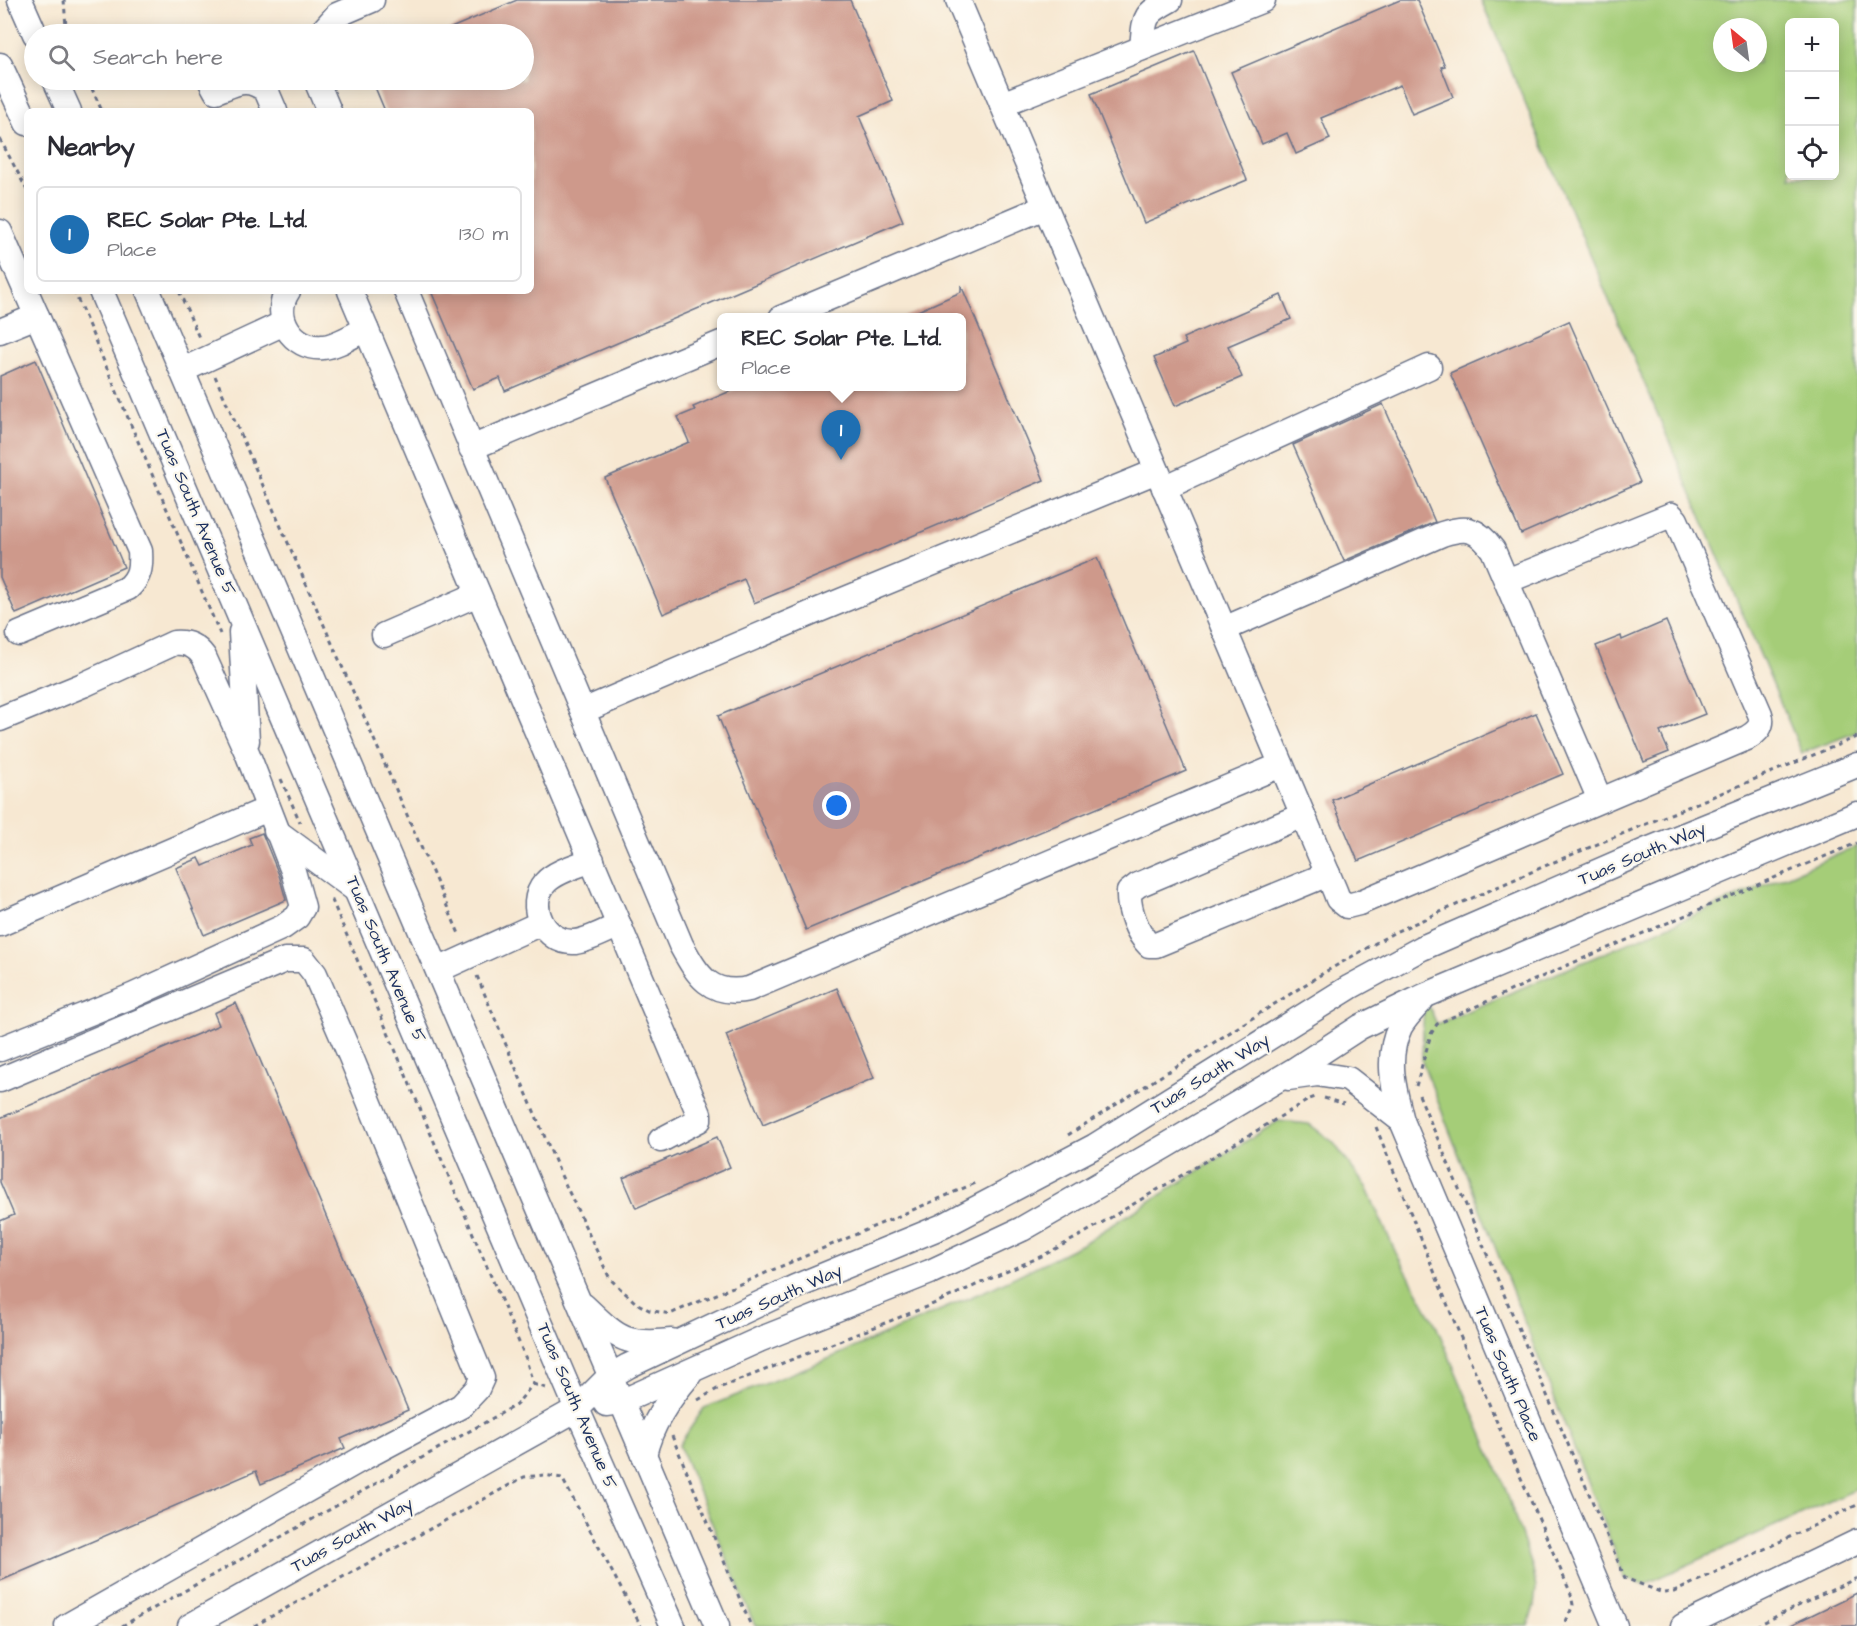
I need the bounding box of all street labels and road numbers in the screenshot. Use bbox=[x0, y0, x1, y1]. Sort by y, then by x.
street label: Tuas South Avenue 5 bbox=[150, 425, 242, 599]
street label: Tuas South Way bbox=[1575, 816, 1710, 893]
street label: Tuas South Avenue 5 bbox=[340, 872, 432, 1046]
street label: Tuas South Way bbox=[1146, 1027, 1275, 1121]
street label: Tuas South Way bbox=[712, 1258, 847, 1337]
street label: Tuas South Place bbox=[1468, 1303, 1548, 1446]
street label: Tuas South Avenue 5 bbox=[531, 1319, 623, 1493]
street label: Tuas South Way bbox=[286, 1491, 418, 1580]

